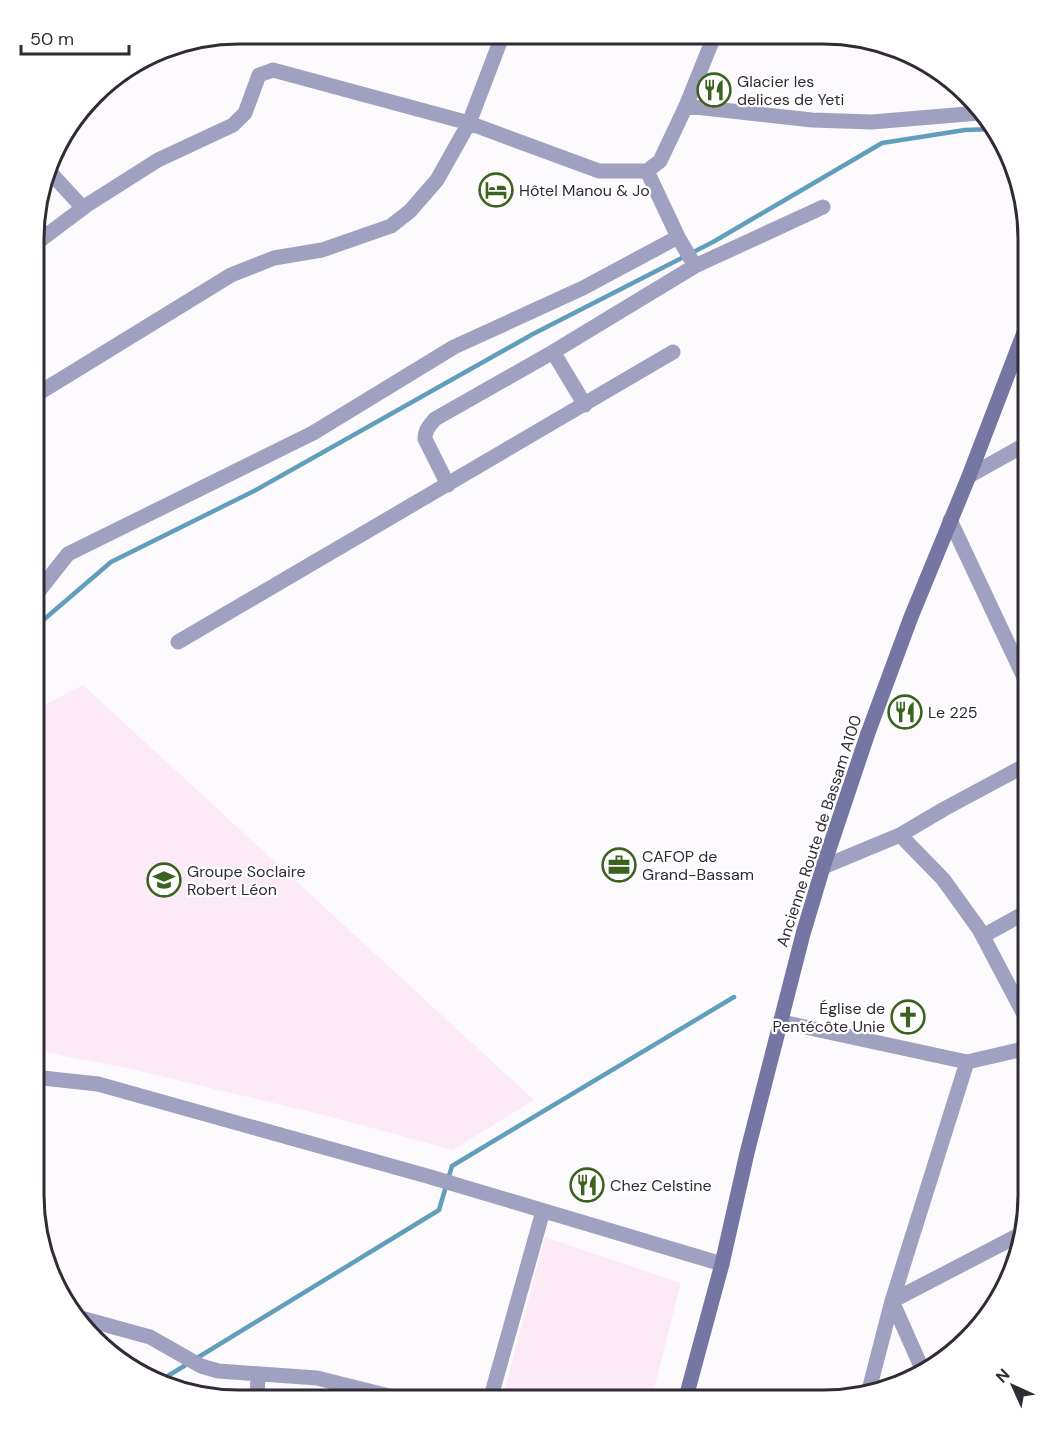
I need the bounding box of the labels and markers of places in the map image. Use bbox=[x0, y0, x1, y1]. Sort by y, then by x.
place label: Glacier les delices de Yeti bbox=[737, 71, 844, 110]
restaurant icon: Glacier les delices de Yeti bbox=[696, 72, 732, 108]
hotel icon: Hôtel Manou & Jo bbox=[478, 172, 514, 208]
place label: Hôtel Manou & Jo bbox=[519, 180, 650, 201]
restaurant icon: Le 225 bbox=[887, 694, 923, 730]
place label: Le 225 bbox=[928, 702, 978, 723]
place label: CAFOP de Grand-Bassam bbox=[642, 846, 754, 885]
office icon: CAFOP de Grand-Bassam bbox=[601, 847, 637, 883]
place label: Groupe Soclaire Robert Léon bbox=[187, 861, 306, 900]
school or university icon: Groupe Soclaire Robert Léon bbox=[146, 862, 182, 898]
place label: Église de Pentécôte Unie bbox=[772, 998, 885, 1037]
church icon: Église de Pentécôte Unie bbox=[890, 999, 926, 1035]
restaurant icon: Chez Celstine bbox=[569, 1167, 605, 1203]
place label: Chez Celstine bbox=[610, 1175, 712, 1196]

